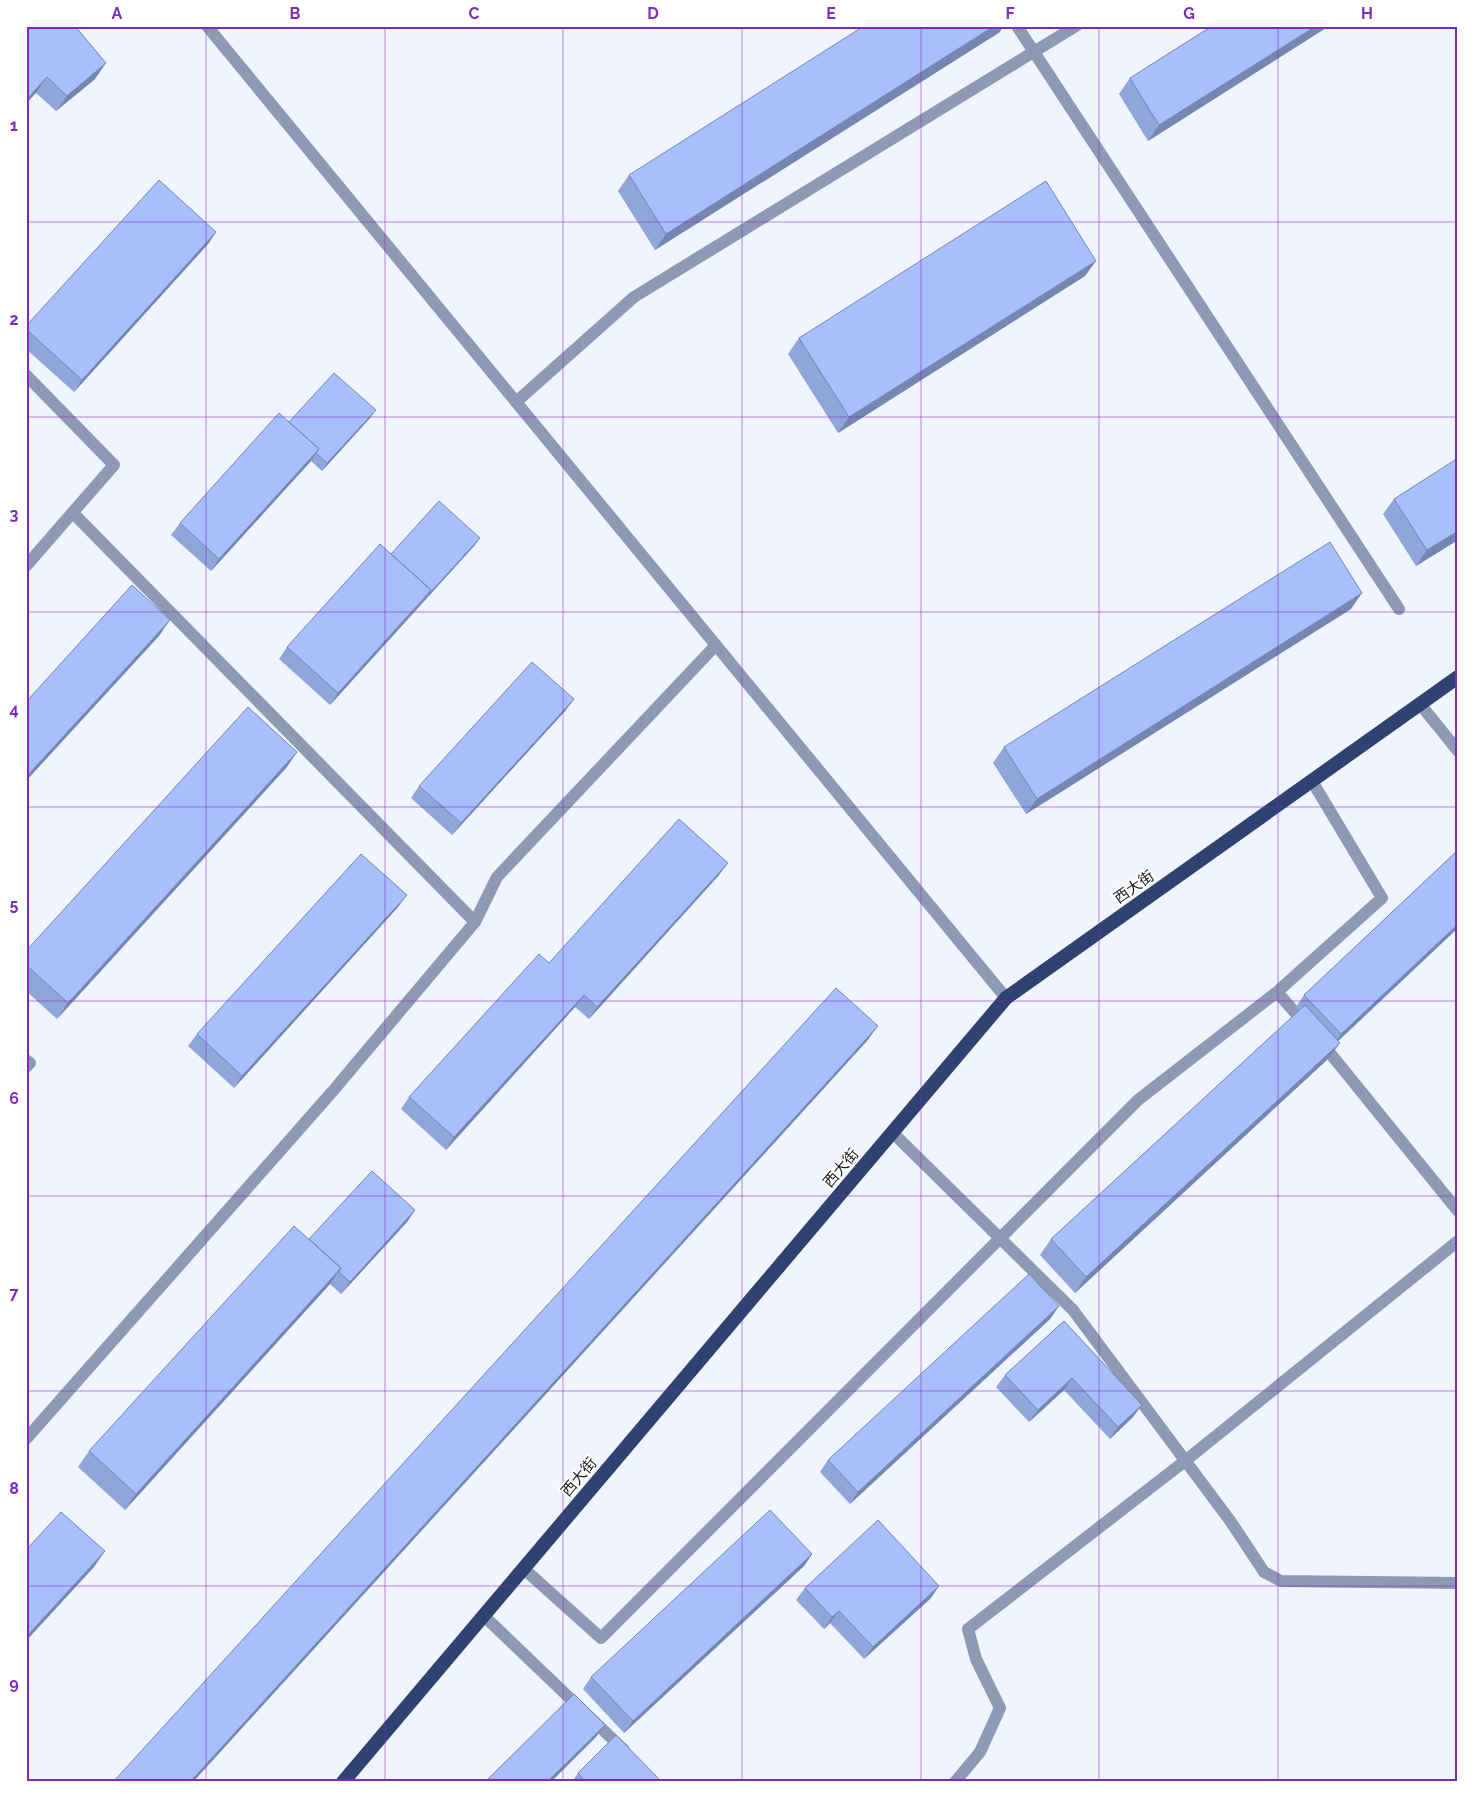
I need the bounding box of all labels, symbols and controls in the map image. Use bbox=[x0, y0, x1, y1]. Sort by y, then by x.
text: A bbox=[112, 4, 123, 23]
text: B bbox=[290, 4, 301, 23]
text: C bbox=[469, 4, 480, 23]
text: D bbox=[647, 4, 659, 23]
text: E bbox=[826, 4, 836, 23]
text: F bbox=[1005, 4, 1015, 23]
text: G bbox=[1183, 4, 1195, 23]
text: H bbox=[1361, 4, 1373, 23]
text: 1 bbox=[10, 116, 18, 135]
text: 2 bbox=[9, 310, 19, 329]
text: 3 bbox=[10, 505, 19, 524]
text: 4 bbox=[9, 700, 19, 719]
street label: 西大街 bbox=[1110, 867, 1158, 907]
text: 5 bbox=[10, 895, 19, 914]
text: 6 bbox=[9, 1089, 19, 1108]
street label: 西大街 bbox=[820, 1145, 862, 1191]
text: 7 bbox=[10, 1284, 19, 1303]
street label: 西大街 bbox=[558, 1454, 600, 1500]
text: 8 bbox=[9, 1479, 19, 1498]
text: 9 bbox=[9, 1674, 19, 1693]

